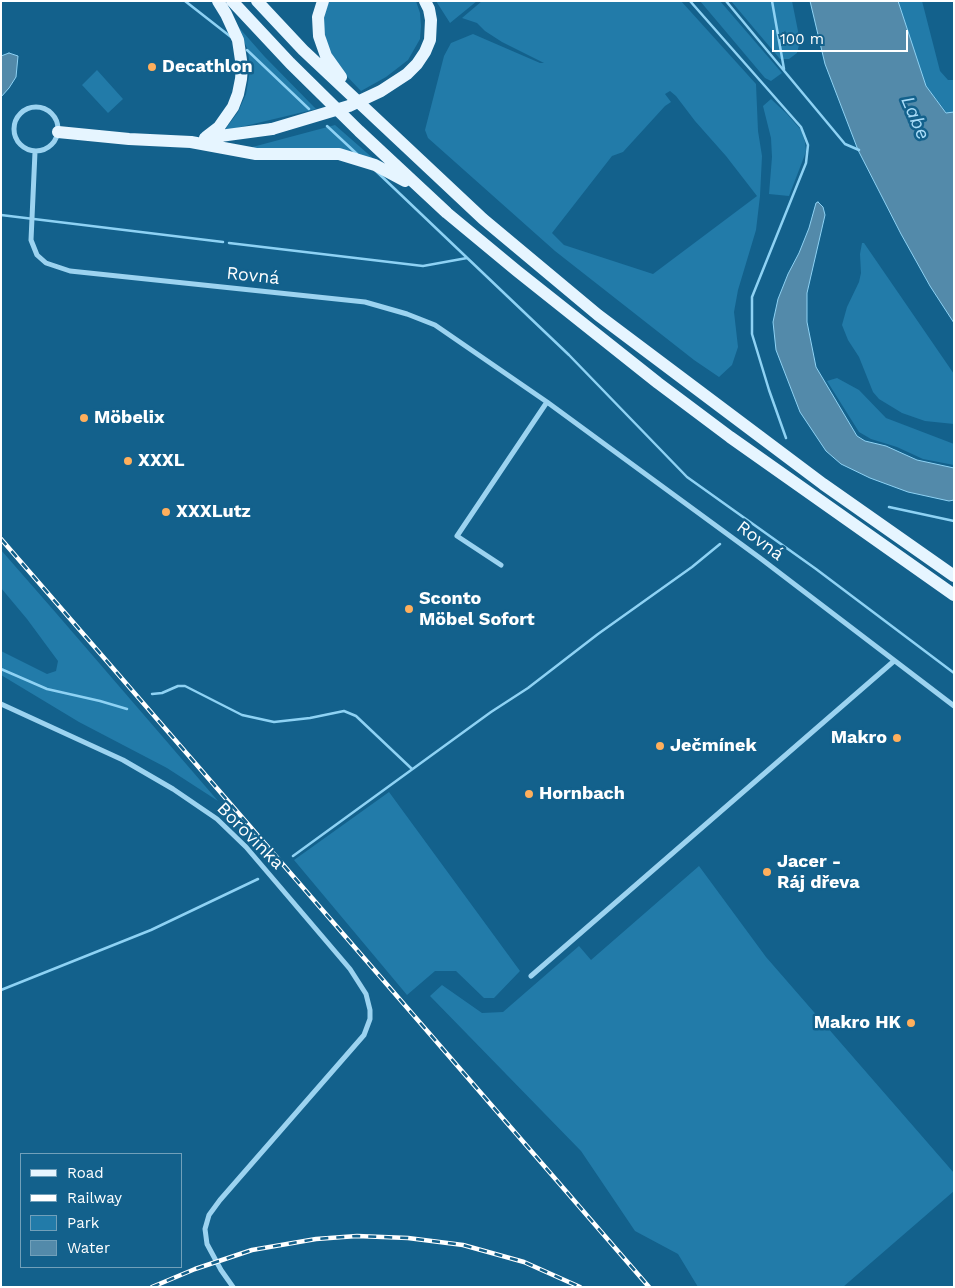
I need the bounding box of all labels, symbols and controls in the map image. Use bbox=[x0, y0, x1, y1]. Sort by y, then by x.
scale bar bbox=[775, 20, 911, 52]
text: 100 m bbox=[780, 30, 824, 48]
place label: Decathlon bbox=[162, 56, 253, 78]
marker: Decathlon bbox=[146, 61, 158, 73]
water label: Labe bbox=[896, 93, 934, 143]
street label: Rovná bbox=[225, 262, 281, 290]
place label: Möbelix bbox=[94, 407, 165, 429]
marker: Möbelix bbox=[78, 412, 90, 424]
place label: XXXL bbox=[138, 450, 185, 472]
marker: XXXL bbox=[122, 455, 134, 467]
place label: XXXLutz bbox=[176, 501, 251, 523]
marker: XXXLutz bbox=[160, 506, 172, 518]
street label: Rovná bbox=[732, 516, 788, 566]
place label: Sconto Möbel Sofort bbox=[419, 588, 535, 630]
marker: Sconto Möbel Sofort bbox=[403, 603, 415, 615]
place label: Makro bbox=[831, 727, 887, 749]
marker: Makro bbox=[891, 732, 903, 744]
place label: Ječmínek bbox=[670, 735, 757, 757]
marker: Ječmínek bbox=[654, 740, 666, 752]
place label: Hornbach bbox=[539, 783, 625, 805]
marker: Hornbach bbox=[523, 788, 535, 800]
street label: Borovinka bbox=[212, 798, 288, 874]
place label: Jacer - Ráj dřeva bbox=[777, 851, 860, 894]
marker: Jacer - Ráj dřeva bbox=[761, 866, 773, 878]
place label: Makro HK bbox=[814, 1012, 901, 1034]
marker: Makro HK bbox=[905, 1017, 917, 1029]
legend bbox=[20, 1153, 182, 1268]
text: Road bbox=[67, 1164, 104, 1182]
text: Railway bbox=[67, 1189, 122, 1207]
text: Park bbox=[67, 1214, 99, 1232]
text: Water bbox=[67, 1239, 110, 1257]

